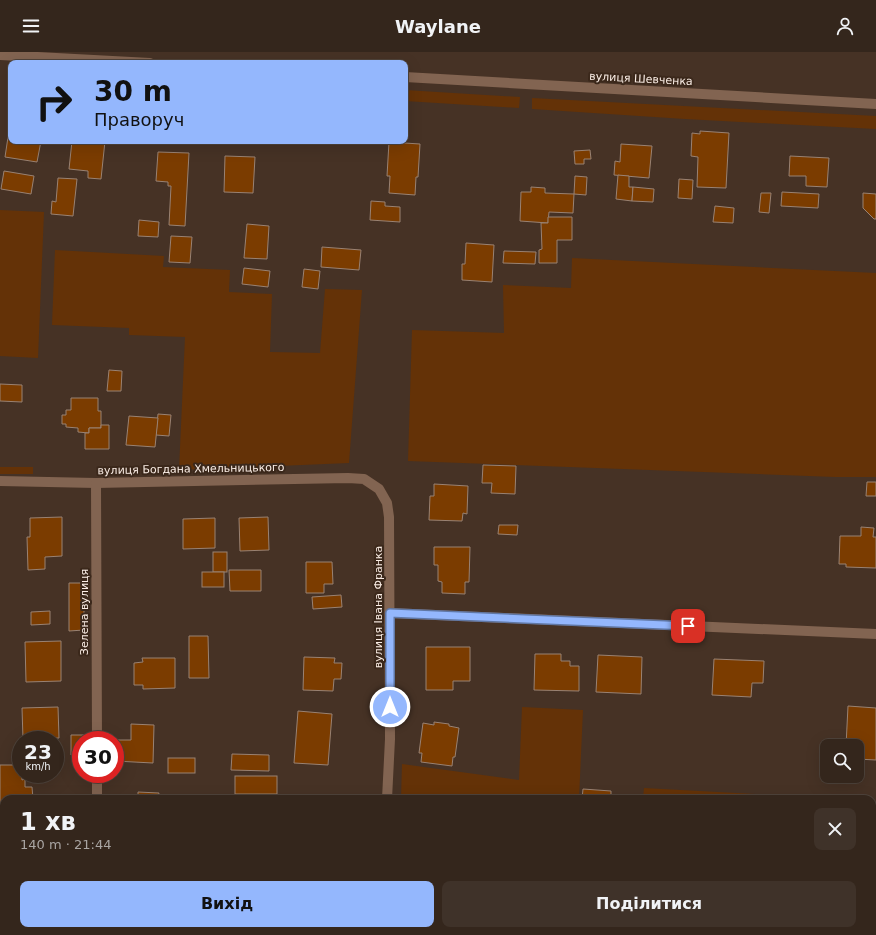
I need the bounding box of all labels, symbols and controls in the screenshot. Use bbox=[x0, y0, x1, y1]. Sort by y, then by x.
icon: menu bbox=[20, 15, 42, 37]
icon: person bbox=[834, 15, 856, 37]
text: Waylane bbox=[395, 16, 481, 37]
street label: вулиця Шевченка bbox=[589, 70, 693, 88]
text: 30 m bbox=[94, 75, 172, 108]
icon: right bbox=[28, 76, 80, 128]
text: Праворуч bbox=[94, 109, 184, 130]
street label: вулиця Богдана Хмельницького bbox=[97, 461, 285, 477]
street label: вулиця Івана Франка bbox=[372, 546, 385, 668]
street label: Зелена вулиця bbox=[78, 569, 91, 655]
pin bbox=[671, 609, 705, 643]
icon: arrive bbox=[677, 615, 699, 637]
position arrow bbox=[369, 686, 411, 728]
speed limit sign: 30 bbox=[72, 731, 124, 783]
map controls bbox=[820, 739, 864, 783]
button: search bbox=[820, 739, 864, 783]
text: 23 bbox=[24, 740, 52, 764]
text: km/h bbox=[25, 761, 51, 772]
text: 1 хв bbox=[20, 808, 76, 836]
button: close bbox=[814, 808, 856, 850]
text: 140 m · 21:44 bbox=[20, 837, 111, 852]
button: Вихід bbox=[20, 881, 434, 927]
button: Поділитися bbox=[442, 881, 856, 927]

